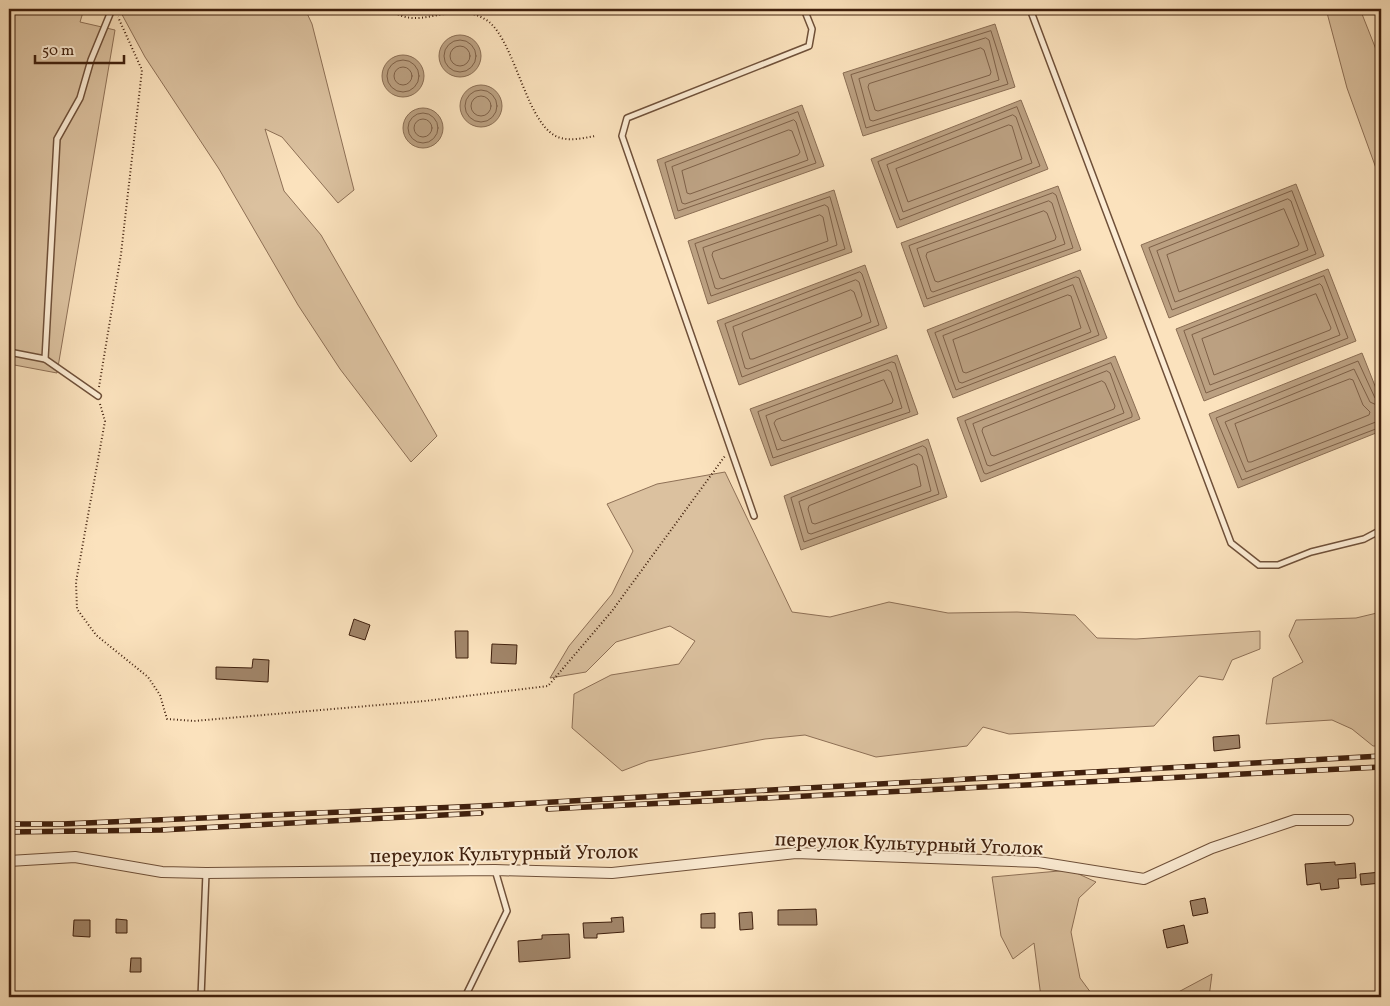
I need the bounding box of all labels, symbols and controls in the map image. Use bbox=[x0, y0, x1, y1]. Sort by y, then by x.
scale bar bbox=[35, 32, 124, 64]
text: 50 m bbox=[42, 41, 74, 62]
street label: переулок Культурный Уголок bbox=[774, 826, 1044, 864]
street label: переулок Культурный Уголок bbox=[370, 839, 639, 871]

